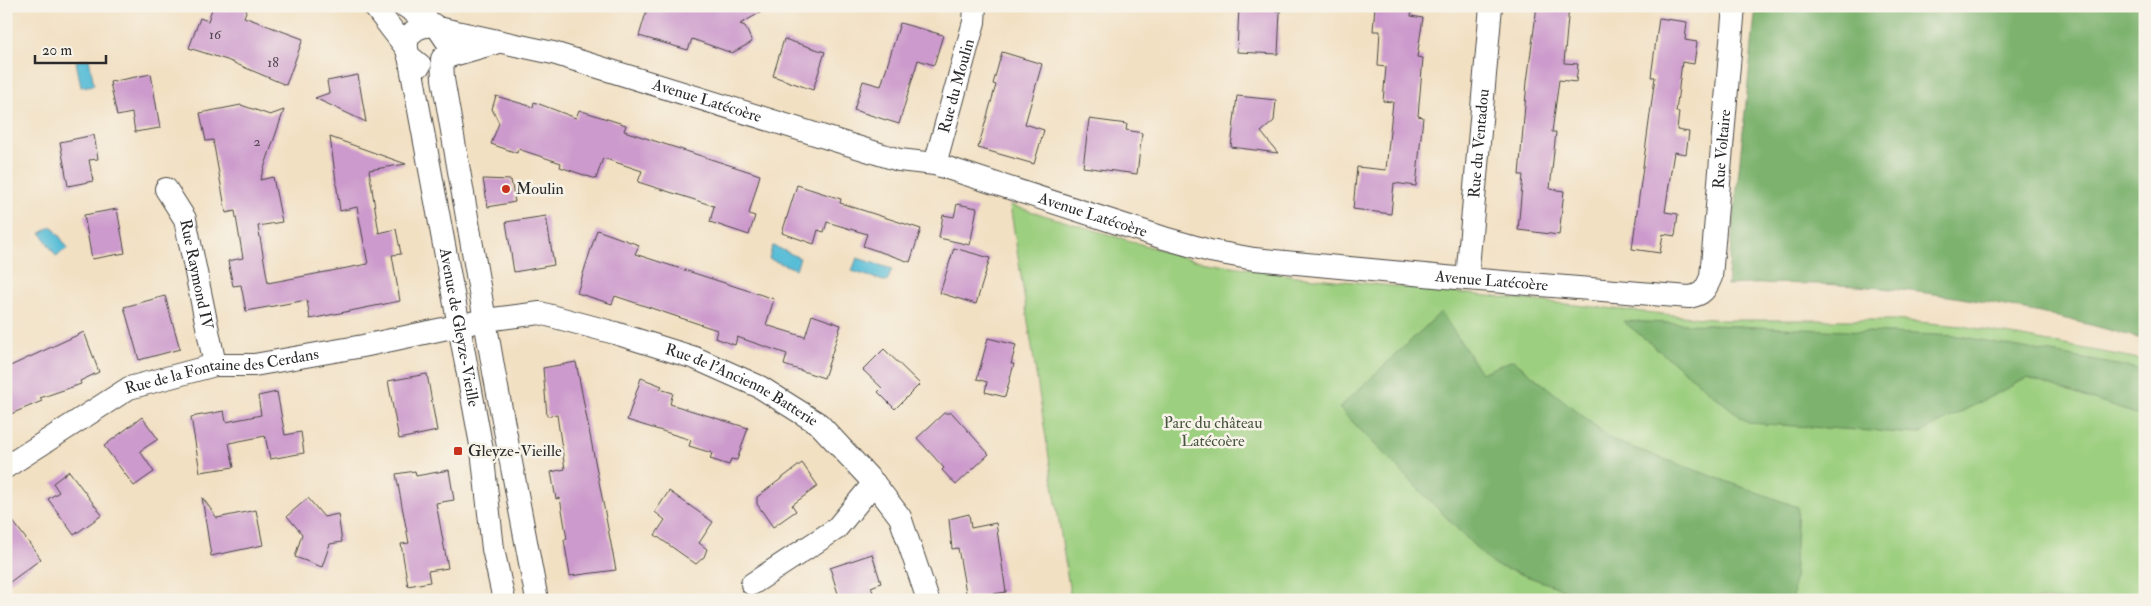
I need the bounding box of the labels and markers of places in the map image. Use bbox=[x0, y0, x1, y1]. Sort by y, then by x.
place label: Moulin bbox=[516, 179, 564, 199]
marker: Moulin bbox=[500, 183, 512, 195]
place label: Gleyze-Vieille bbox=[468, 441, 562, 461]
marker: Gleyze-Vieille bbox=[452, 445, 464, 457]

